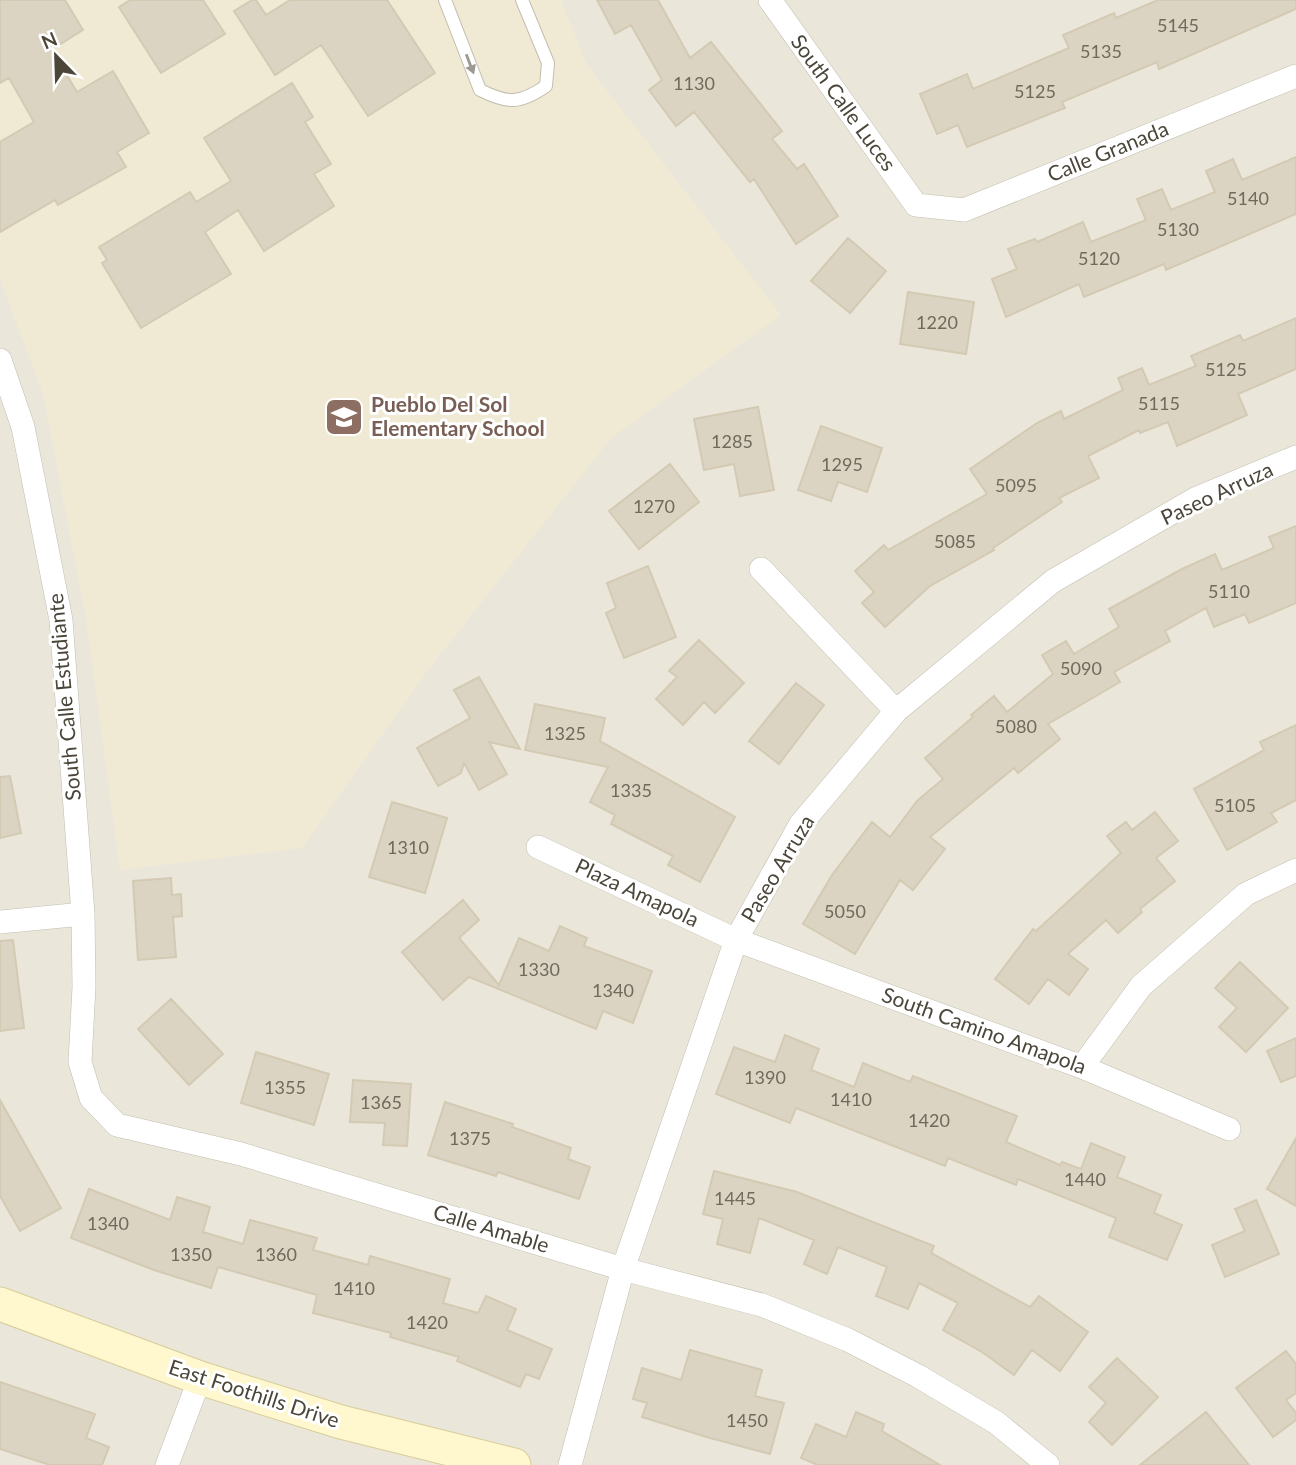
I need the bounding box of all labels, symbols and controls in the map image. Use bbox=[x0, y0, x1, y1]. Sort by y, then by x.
house number: 5145 bbox=[1157, 14, 1199, 36]
north arrow bbox=[21, 21, 91, 91]
text: N bbox=[38, 26, 60, 53]
street label: South Calle Luces bbox=[786, 29, 902, 175]
house number: 5135 bbox=[1080, 40, 1122, 62]
one-way arrow bbox=[464, 53, 475, 74]
house number: 1130 bbox=[673, 72, 715, 94]
house number: 5125 bbox=[1014, 80, 1056, 102]
street label: Calle Granada bbox=[1043, 115, 1172, 186]
house number: 5140 bbox=[1227, 187, 1269, 209]
house number: 5130 bbox=[1157, 218, 1199, 240]
house number: 5120 bbox=[1078, 247, 1120, 269]
house number: 1220 bbox=[916, 311, 958, 333]
house number: 5125 bbox=[1205, 358, 1247, 380]
place label: Pueblo Del Sol Elementary School bbox=[371, 391, 545, 440]
house number: 5115 bbox=[1138, 392, 1180, 414]
school or university icon: Pueblo Del Sol Elementary School bbox=[323, 396, 365, 438]
house number: 1285 bbox=[711, 430, 753, 452]
house number: 1295 bbox=[821, 453, 863, 475]
street label: Paseo Arruza bbox=[1156, 456, 1276, 529]
house number: 5095 bbox=[995, 474, 1037, 496]
house number: 1270 bbox=[633, 495, 675, 517]
house number: 5085 bbox=[934, 530, 976, 552]
house number: 5110 bbox=[1208, 580, 1250, 602]
street label: South Calle Estudiante bbox=[42, 592, 85, 802]
house number: 5090 bbox=[1060, 657, 1102, 679]
house number: 5080 bbox=[995, 715, 1037, 737]
house number: 1325 bbox=[544, 722, 586, 744]
house number: 1335 bbox=[610, 779, 652, 801]
house number: 5105 bbox=[1214, 794, 1256, 816]
street label: Paseo Arruza bbox=[735, 810, 818, 926]
house number: 1310 bbox=[387, 836, 429, 858]
street label: Plaza Amapola bbox=[572, 852, 703, 931]
house number: 5050 bbox=[824, 900, 866, 922]
house number: 1330 bbox=[518, 958, 560, 980]
house number: 1340 bbox=[592, 979, 634, 1001]
street label: South Camino Amapola bbox=[879, 981, 1090, 1078]
house number: 1390 bbox=[744, 1066, 786, 1088]
house number: 1355 bbox=[264, 1076, 306, 1098]
house number: 1410 bbox=[830, 1088, 872, 1110]
house number: 1365 bbox=[360, 1091, 402, 1113]
house number: 1420 bbox=[908, 1109, 950, 1131]
house number: 1375 bbox=[449, 1127, 491, 1149]
house number: 1440 bbox=[1064, 1168, 1106, 1190]
house number: 1445 bbox=[714, 1187, 756, 1209]
street label: Calle Amable bbox=[430, 1198, 552, 1257]
house number: 1340 bbox=[87, 1212, 129, 1234]
house number: 1350 bbox=[170, 1243, 212, 1265]
house number: 1360 bbox=[255, 1243, 297, 1265]
house number: 1410 bbox=[333, 1277, 375, 1299]
house number: 1420 bbox=[406, 1311, 448, 1333]
street label: East Foothills Drive bbox=[166, 1353, 343, 1432]
house number: 1450 bbox=[726, 1409, 768, 1431]

